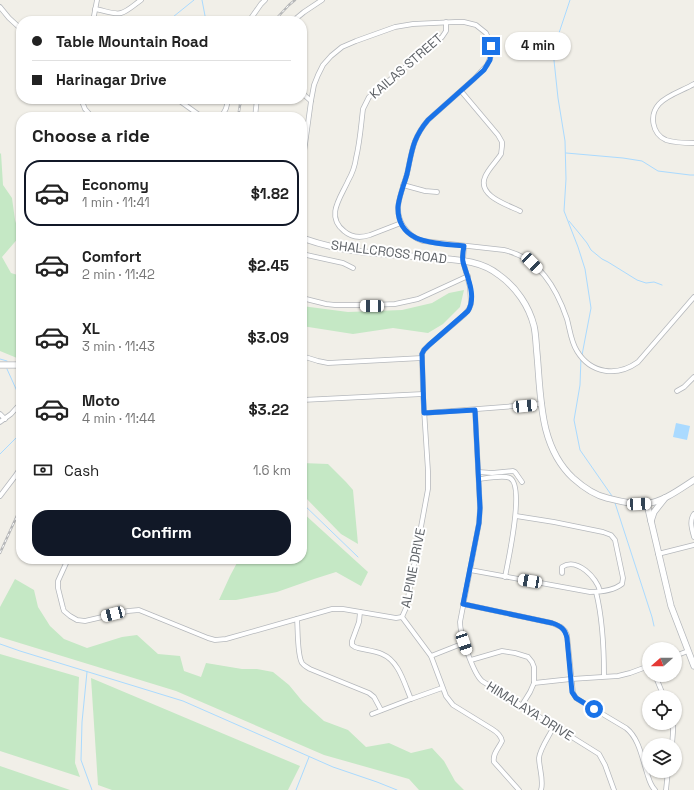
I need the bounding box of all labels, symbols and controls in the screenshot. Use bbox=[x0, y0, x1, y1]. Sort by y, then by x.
street label: KAILAS STREET bbox=[366, 29, 446, 102]
text: Table Mountain Road bbox=[56, 32, 208, 51]
callout: 4 min bbox=[505, 32, 571, 60]
route end bbox=[482, 37, 500, 55]
text: 4 min bbox=[521, 37, 555, 54]
text: Harinagar Drive bbox=[56, 70, 167, 89]
text: Choose a ride bbox=[32, 124, 150, 147]
icon: car bbox=[34, 175, 70, 211]
text: Economy bbox=[82, 175, 149, 194]
text: $1.82 bbox=[251, 184, 289, 203]
text: 1 min · 11:41 bbox=[82, 194, 150, 211]
street label: SHALLCROSS ROAD bbox=[330, 236, 448, 268]
icon: car bbox=[34, 247, 70, 283]
text: Comfort bbox=[82, 247, 142, 266]
car bbox=[519, 250, 545, 276]
text: $2.45 bbox=[248, 256, 289, 275]
text: 2 min · 11:42 bbox=[82, 266, 155, 283]
car bbox=[360, 300, 384, 312]
icon: car bbox=[34, 319, 70, 355]
text: XL bbox=[82, 319, 100, 338]
text: $3.09 bbox=[248, 328, 289, 347]
text: 3 min · 11:43 bbox=[82, 338, 155, 355]
icon: car bbox=[34, 391, 70, 427]
text: Moto bbox=[82, 391, 120, 410]
car bbox=[513, 399, 537, 413]
text: $3.22 bbox=[248, 400, 289, 419]
text: 4 min · 11:44 bbox=[82, 410, 155, 427]
icon: cash bbox=[32, 459, 54, 481]
text: Cash bbox=[64, 461, 99, 480]
text: 1.6 km bbox=[253, 462, 291, 479]
car bbox=[627, 497, 651, 511]
button: Confirm bbox=[32, 510, 291, 556]
street label: ALPINE DRIVE bbox=[397, 527, 429, 609]
car bbox=[517, 573, 543, 589]
car bbox=[100, 605, 126, 623]
car bbox=[454, 630, 474, 656]
north arrow bbox=[642, 642, 682, 682]
map controls bbox=[642, 642, 682, 778]
street label: HIMALAYA DRIVE bbox=[483, 678, 577, 744]
button: locate bbox=[642, 690, 682, 730]
route start bbox=[585, 700, 603, 718]
button: layers bbox=[642, 738, 682, 778]

